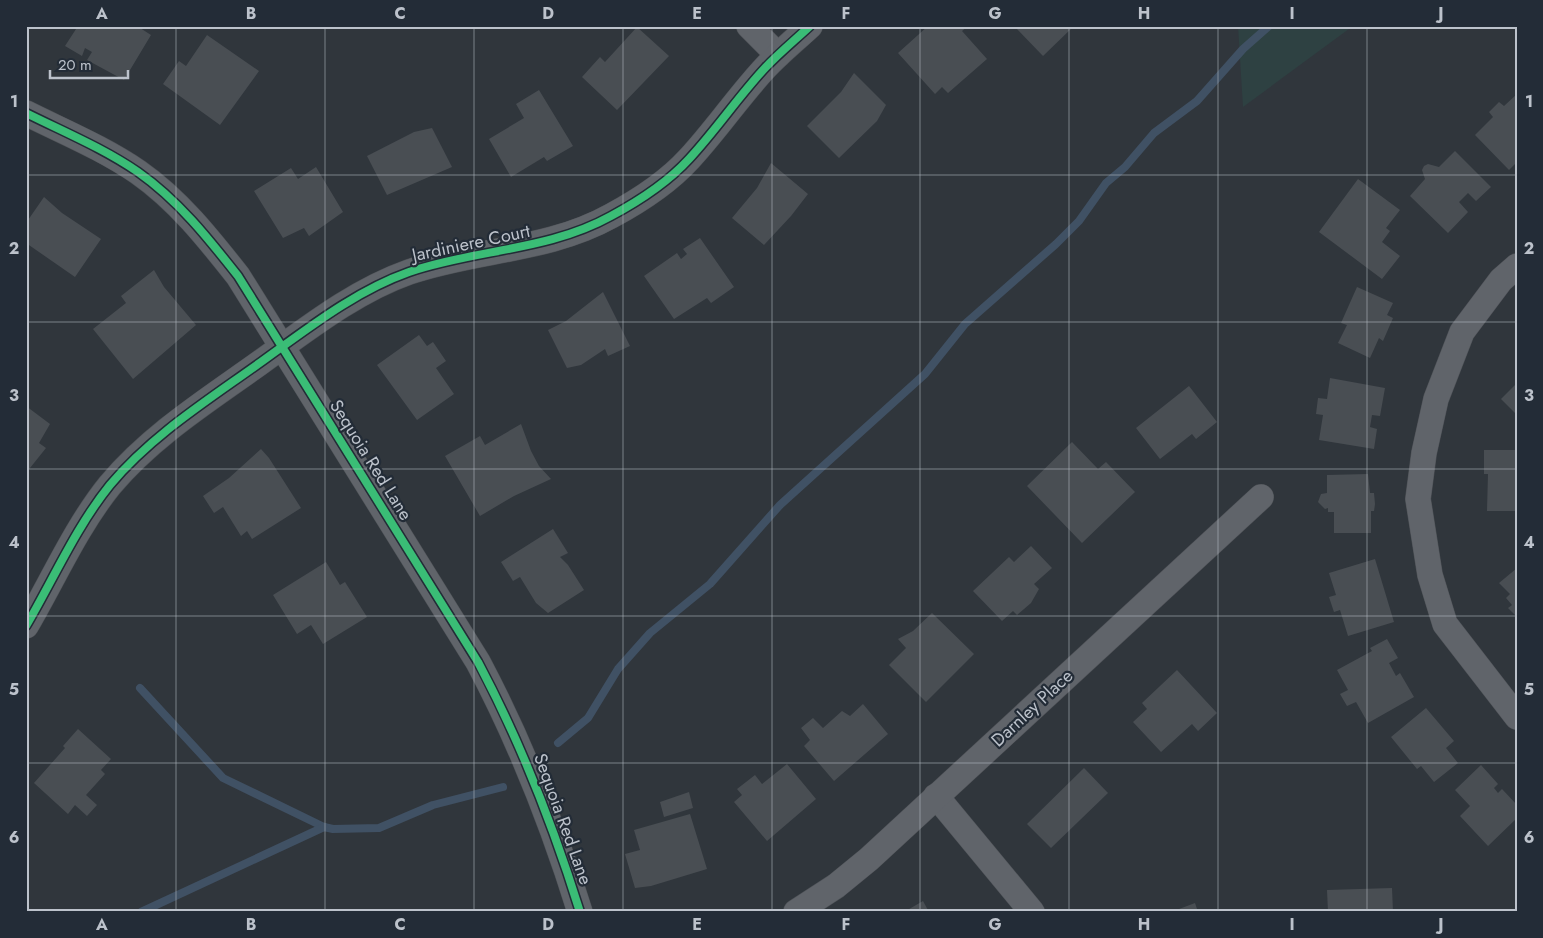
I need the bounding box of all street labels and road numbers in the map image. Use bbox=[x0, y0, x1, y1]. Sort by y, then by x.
street label: Jardiniere Court bbox=[408, 218, 533, 269]
street label: Sequoia Red Lane bbox=[323, 395, 419, 525]
street label: Darnley Place bbox=[985, 663, 1079, 753]
street label: Sequoia Red Lane bbox=[527, 750, 599, 888]

